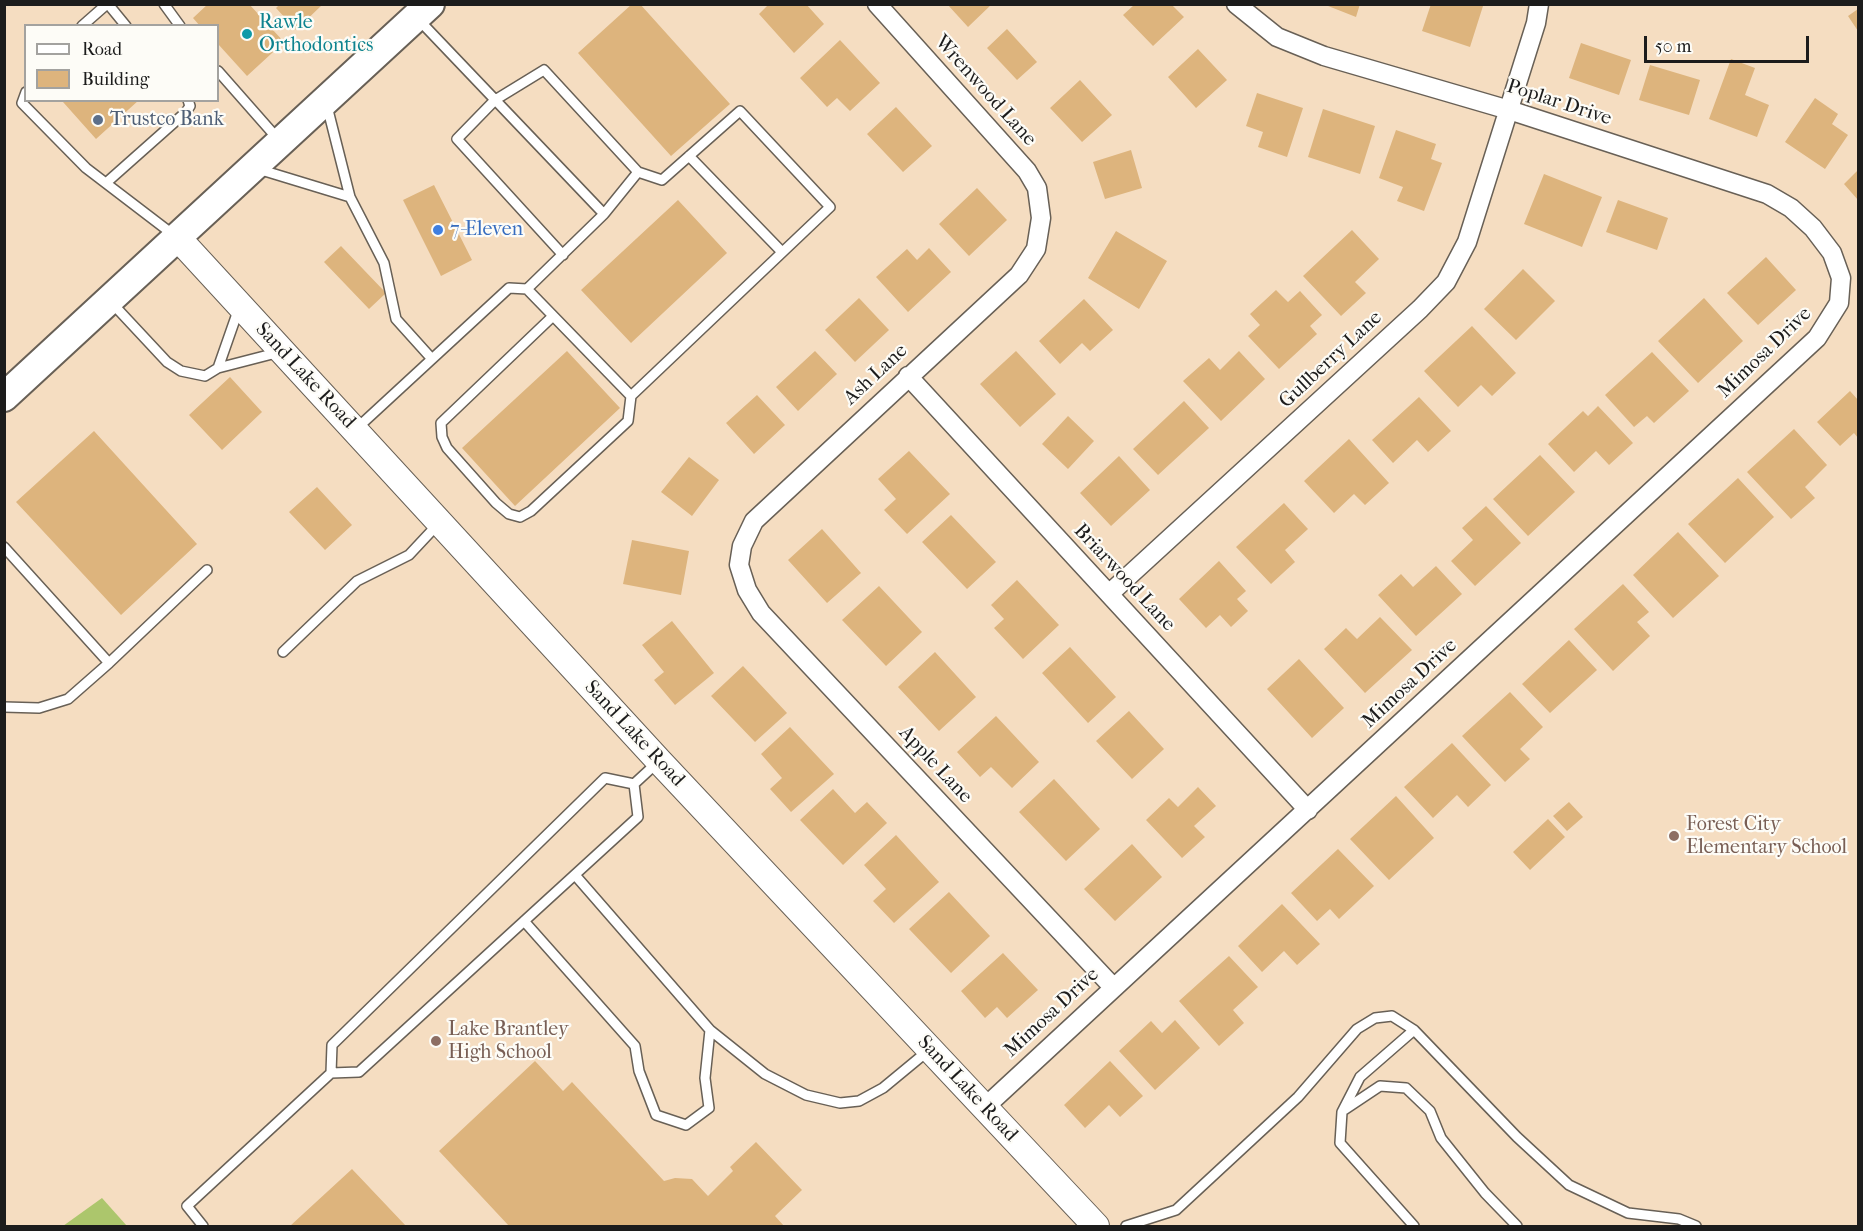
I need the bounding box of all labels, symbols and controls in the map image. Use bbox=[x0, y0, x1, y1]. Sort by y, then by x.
place label: Rawle Orthodontics bbox=[259, 11, 373, 58]
legend bbox=[24, 24, 219, 102]
scale bar bbox=[1647, 24, 1812, 62]
marker: Rawle Orthodontics bbox=[240, 27, 254, 41]
street label: Wrenwood Lane bbox=[929, 31, 1041, 151]
text: 50 m bbox=[1655, 36, 1691, 57]
text: Road bbox=[82, 39, 122, 60]
text: Building bbox=[82, 69, 149, 90]
street label: Poplar Drive bbox=[1504, 75, 1614, 131]
place label: Trustco Bank bbox=[110, 108, 224, 132]
marker: Trustco Bank bbox=[91, 113, 105, 127]
place label: 7-Eleven bbox=[450, 218, 523, 242]
marker: 7-Eleven bbox=[431, 223, 445, 237]
street label: Mimosa Drive bbox=[1713, 302, 1817, 404]
street label: Gullberry Lane bbox=[1275, 306, 1387, 414]
street label: Sand Lake Road bbox=[250, 318, 360, 434]
street label: Ash Lane bbox=[839, 339, 913, 411]
street label: Briarwood Lane bbox=[1068, 519, 1180, 637]
street label: Mimosa Drive bbox=[1358, 634, 1462, 734]
street label: Sand Lake Road bbox=[579, 676, 689, 792]
street label: Apple Lane bbox=[893, 721, 977, 809]
place label: Forest City Elementary School bbox=[1686, 813, 1847, 860]
marker: Forest City Elementary School bbox=[1667, 829, 1681, 843]
street label: Mimosa Drive bbox=[1000, 963, 1104, 1063]
place label: Lake Brantley High School bbox=[448, 1018, 569, 1065]
street label: Sand Lake Road bbox=[912, 1031, 1022, 1147]
marker: Lake Brantley High School bbox=[429, 1034, 443, 1048]

